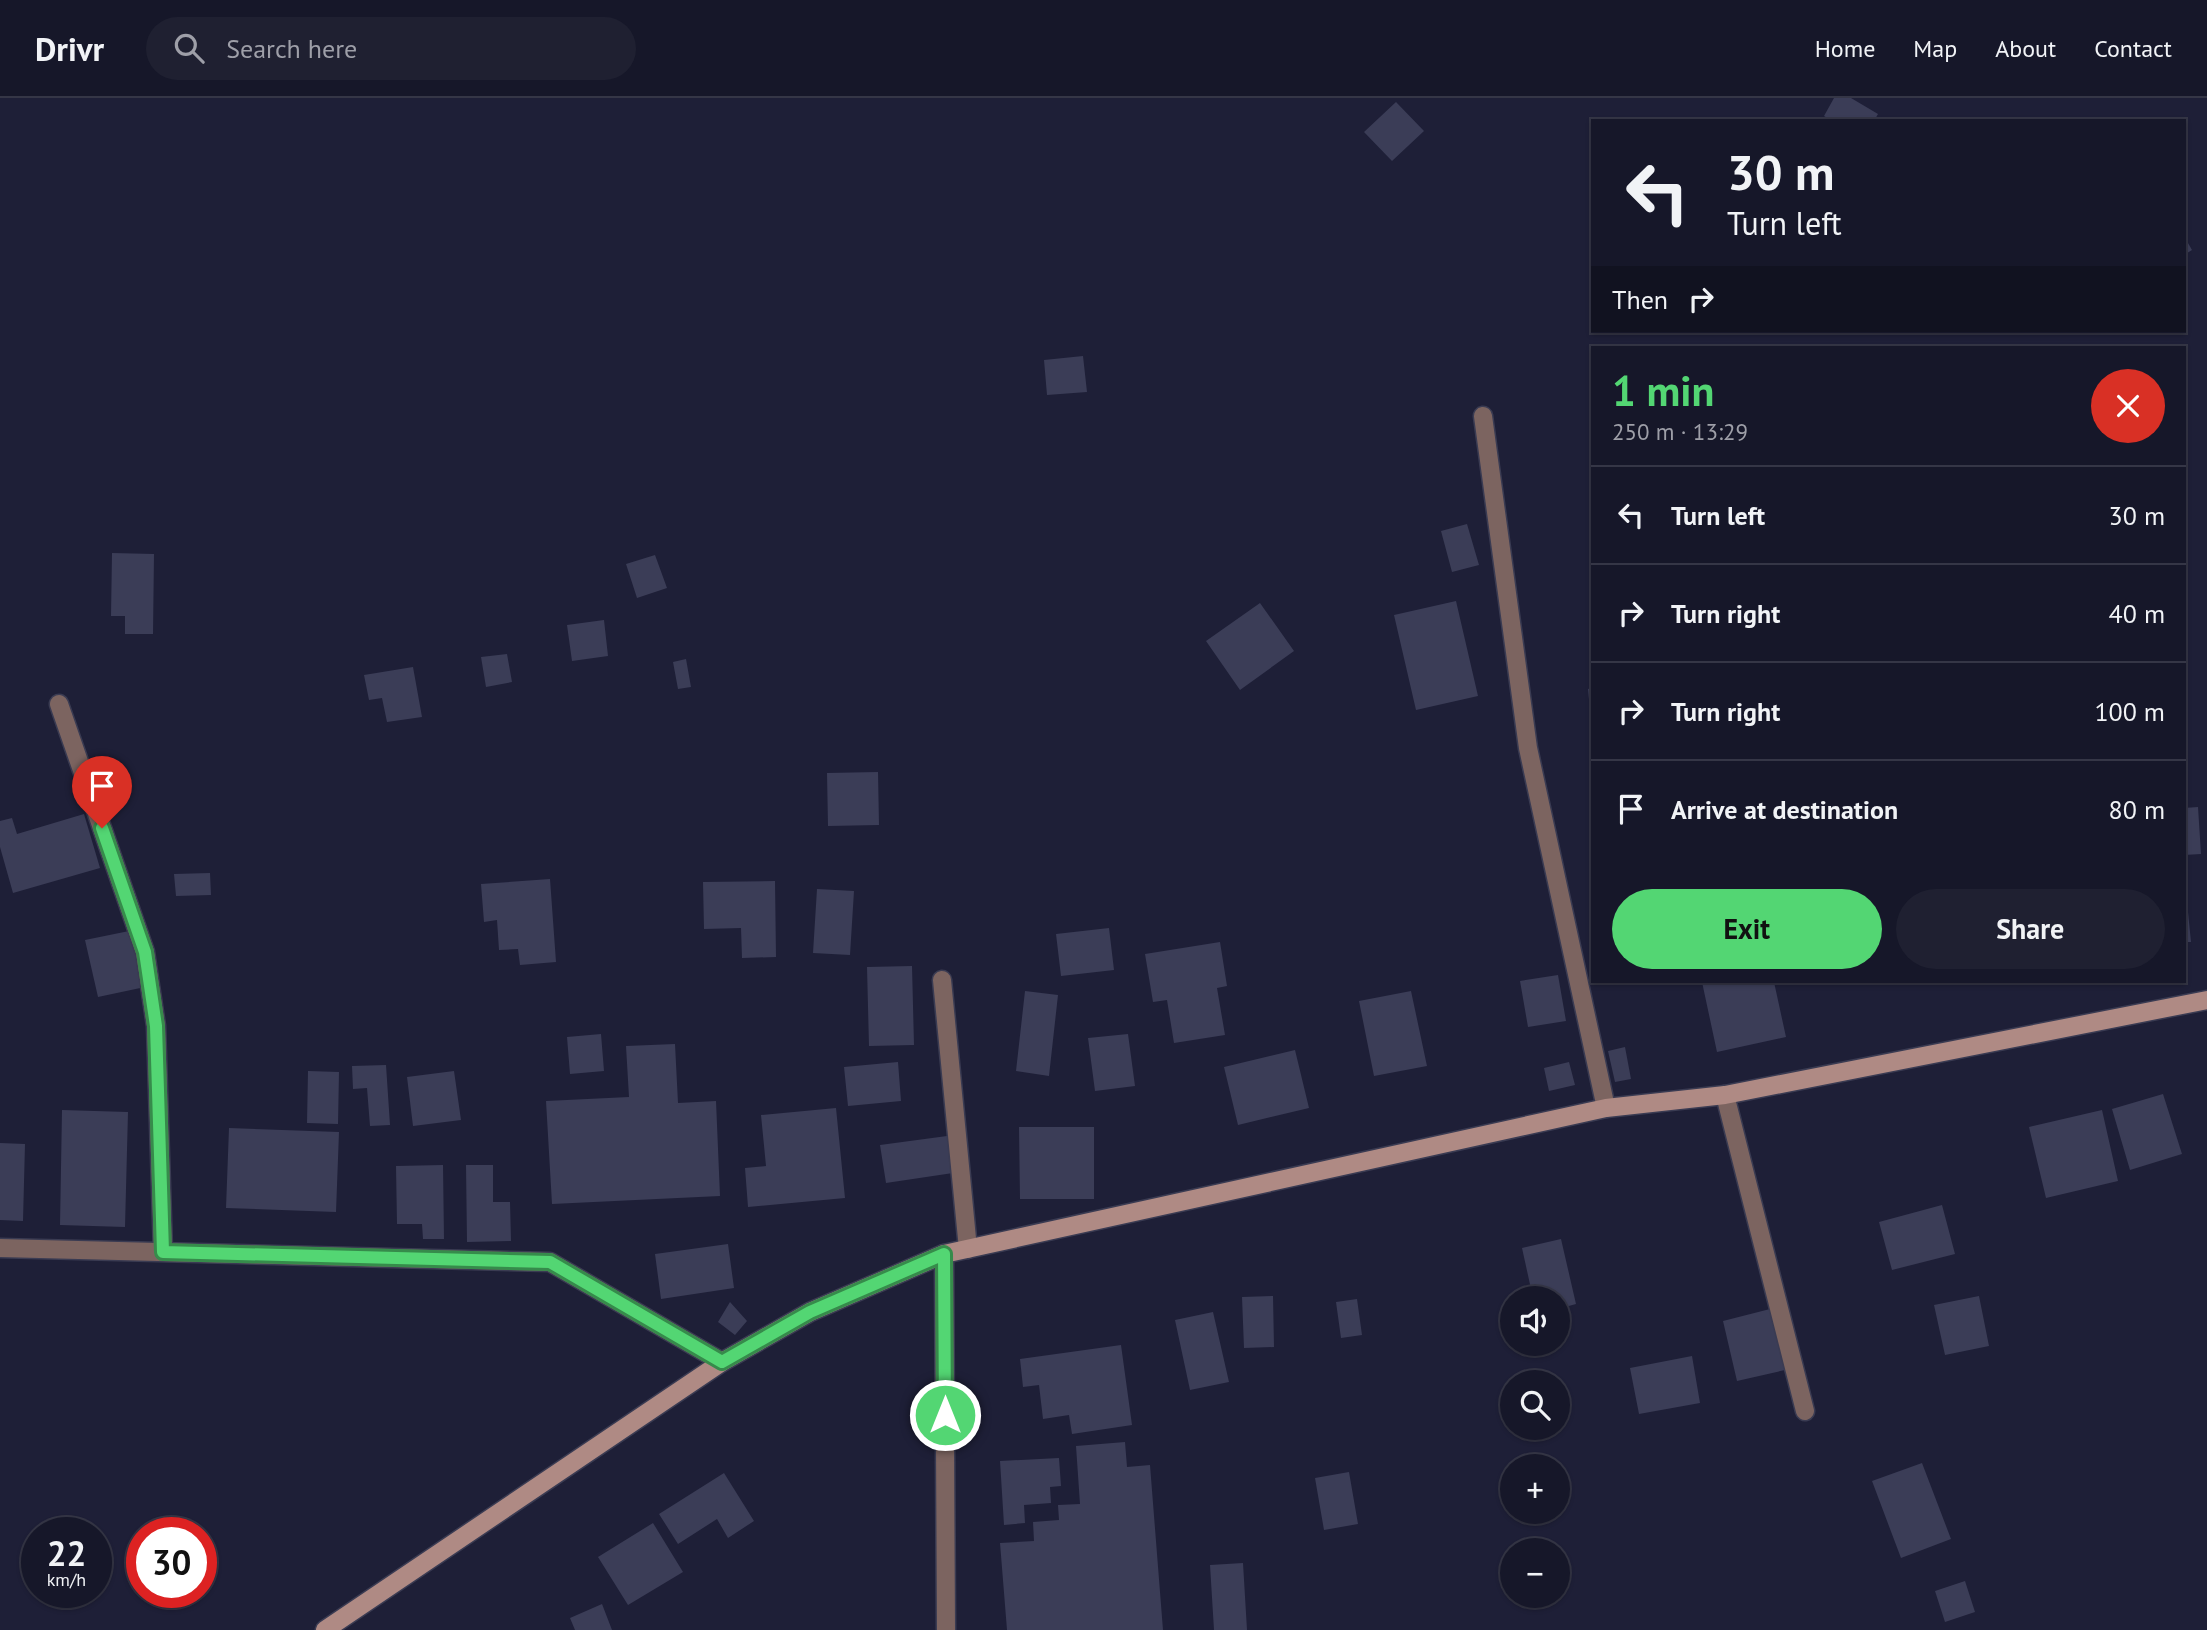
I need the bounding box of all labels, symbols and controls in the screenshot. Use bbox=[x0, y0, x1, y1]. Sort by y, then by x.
search box bbox=[146, 17, 636, 80]
text: Drivr bbox=[35, 27, 104, 70]
icon: search bbox=[170, 29, 208, 67]
text: Search here bbox=[226, 32, 357, 65]
text: Home bbox=[1815, 33, 1875, 64]
text: Map bbox=[1913, 33, 1957, 64]
text: About bbox=[1995, 33, 2056, 64]
text: Contact bbox=[2094, 33, 2172, 64]
text: 30 m bbox=[1727, 140, 1834, 204]
icon: left bbox=[1612, 147, 1703, 238]
text: Turn left bbox=[1727, 202, 1842, 244]
icon: right bbox=[1682, 280, 1720, 318]
text: Then bbox=[1612, 283, 1668, 316]
text: 1 min bbox=[1612, 363, 1714, 418]
button: close bbox=[2091, 369, 2165, 443]
text: 250 m · 13:29 bbox=[1612, 417, 1748, 446]
icon: left bbox=[1612, 496, 1650, 534]
text: Turn left bbox=[1671, 499, 1765, 532]
text: 30 m bbox=[2109, 499, 2165, 532]
icon: right bbox=[1612, 594, 1650, 632]
text: Turn right bbox=[1671, 597, 1780, 630]
text: 40 m bbox=[2109, 597, 2165, 630]
icon: right bbox=[1612, 692, 1650, 730]
text: Turn right bbox=[1671, 695, 1780, 728]
text: 100 m bbox=[2094, 695, 2165, 728]
pin bbox=[72, 756, 132, 828]
icon: arrive bbox=[83, 767, 121, 805]
icon: arrive bbox=[1612, 790, 1650, 828]
text: Arrive at destination bbox=[1671, 793, 1898, 826]
text: 80 m bbox=[2109, 793, 2165, 826]
button: Exit bbox=[1612, 889, 1882, 969]
button: Share bbox=[1896, 889, 2165, 969]
map controls bbox=[1500, 1286, 1570, 1608]
button: sound bbox=[1500, 1286, 1570, 1356]
button: search bbox=[1500, 1370, 1570, 1440]
position arrow bbox=[908, 1378, 982, 1452]
button: + bbox=[1500, 1454, 1570, 1524]
speed limit sign: 30 bbox=[126, 1517, 217, 1608]
text: 22 bbox=[47, 1530, 86, 1576]
button: − bbox=[1500, 1538, 1570, 1608]
text: km/h bbox=[47, 1568, 86, 1591]

